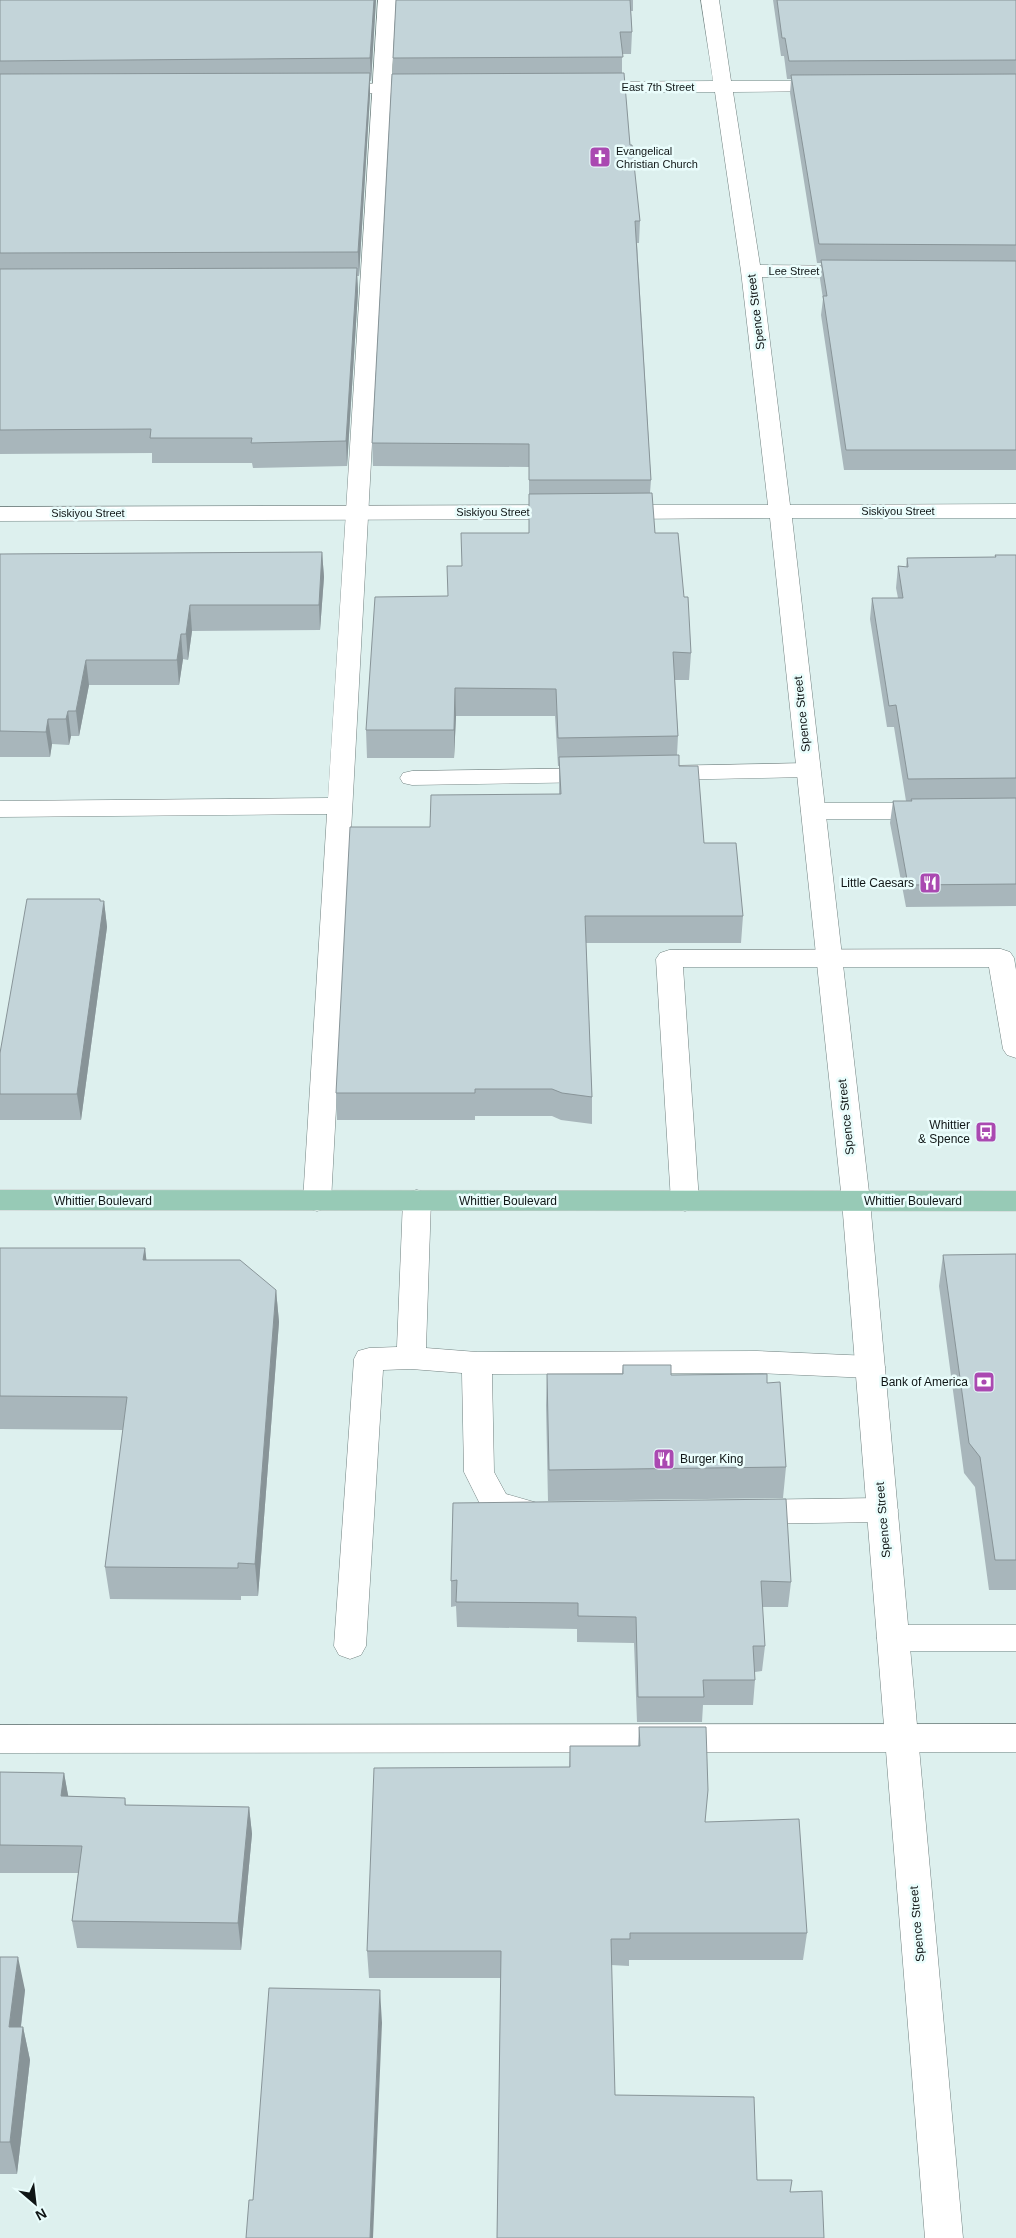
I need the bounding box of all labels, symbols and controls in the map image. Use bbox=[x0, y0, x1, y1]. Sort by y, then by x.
street label: East 7th Street bbox=[622, 81, 694, 93]
church icon: Evangelical Christian Church bbox=[588, 145, 612, 169]
place label: Evangelical Christian Church bbox=[616, 145, 698, 170]
street label: Lee Street bbox=[769, 265, 819, 277]
street label: Spence Street bbox=[744, 273, 768, 351]
street label: Siskiyou Street bbox=[861, 505, 935, 517]
street label: Siskiyou Street bbox=[456, 506, 530, 518]
street label: Siskiyou Street bbox=[51, 507, 125, 519]
street label: Spence Street bbox=[791, 675, 813, 753]
restaurant icon: Little Caesars bbox=[918, 871, 942, 895]
place label: Little Caesars bbox=[841, 876, 914, 890]
street label: Spence Street bbox=[835, 1078, 857, 1156]
place label: Whittier & Spence bbox=[918, 1118, 970, 1146]
bus stop icon: Whittier & Spence bbox=[974, 1120, 998, 1144]
street label: Whittier Boulevard bbox=[54, 1194, 152, 1208]
street label: Whittier Boulevard bbox=[459, 1194, 557, 1208]
street label: Whittier Boulevard bbox=[864, 1194, 962, 1208]
bank icon: Bank of America bbox=[972, 1370, 996, 1394]
place label: Bank of America bbox=[881, 1375, 968, 1389]
restaurant icon: Burger King bbox=[652, 1447, 676, 1471]
place label: Burger King bbox=[680, 1452, 743, 1466]
street label: Spence Street bbox=[873, 1481, 893, 1558]
street label: Spence Street bbox=[907, 1885, 927, 1962]
north arrow bbox=[10, 2178, 60, 2228]
text: N bbox=[33, 2205, 49, 2224]

